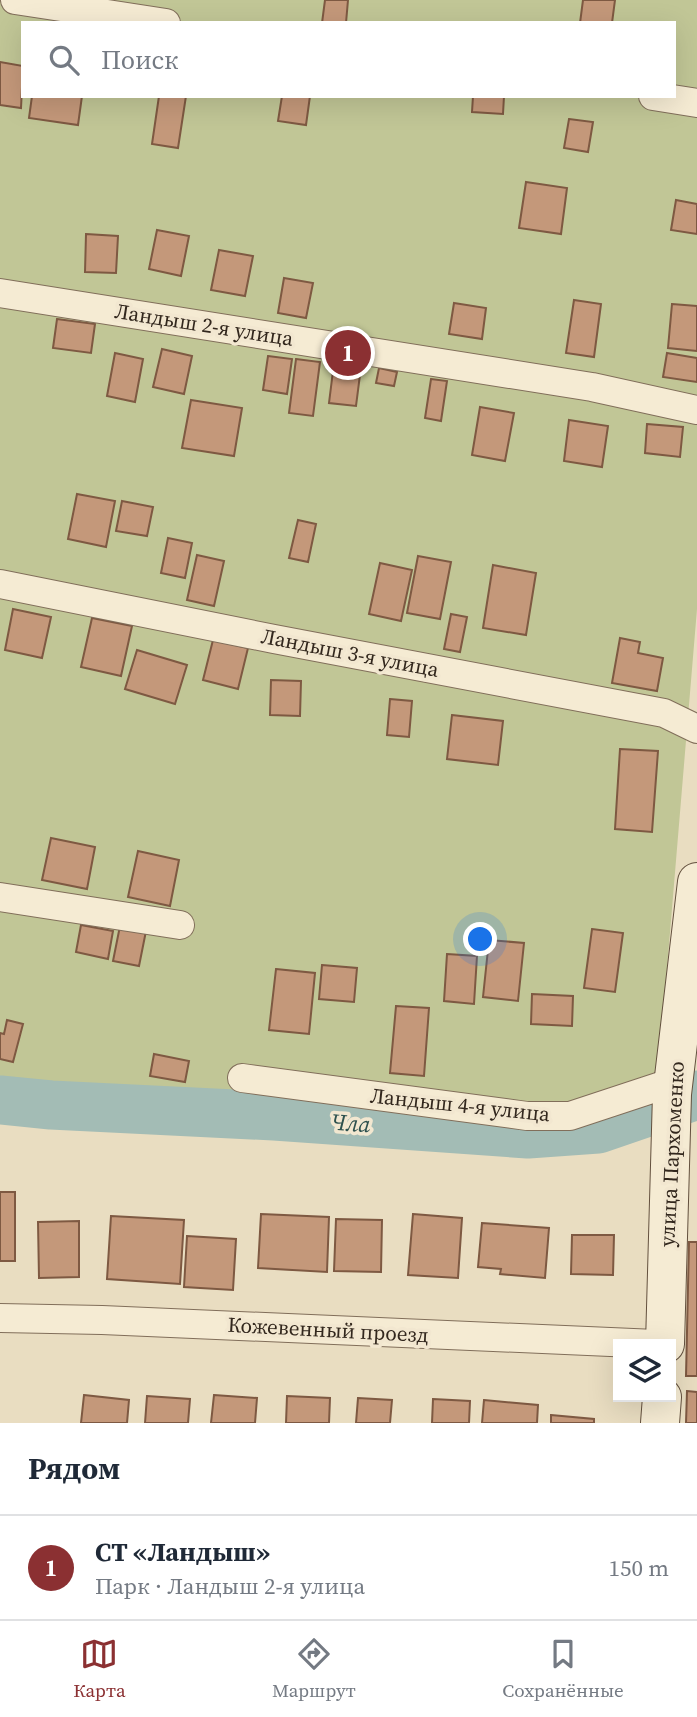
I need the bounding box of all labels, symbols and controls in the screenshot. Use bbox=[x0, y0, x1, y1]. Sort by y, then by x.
search box bbox=[21, 21, 676, 98]
icon: search bbox=[45, 41, 83, 79]
text: Поиск bbox=[101, 42, 178, 78]
street label: Ландыш 2-я улица bbox=[113, 296, 296, 353]
pin: 1 bbox=[325, 327, 371, 379]
street label: Ландыш 3-я улица bbox=[259, 621, 442, 684]
your location bbox=[463, 922, 497, 956]
street label: улица Пархоменко bbox=[652, 1060, 691, 1248]
street label: Ландыш 4-я улица bbox=[369, 1081, 552, 1128]
water label: Чла bbox=[330, 1106, 372, 1140]
street label: Кожевенный проезд bbox=[227, 1310, 429, 1349]
map controls bbox=[613, 1339, 676, 1402]
button: layers bbox=[613, 1339, 676, 1402]
text: Рядом bbox=[28, 1448, 120, 1489]
text: СТ «Ландыш» bbox=[95, 1534, 270, 1570]
text: 1 bbox=[45, 1552, 57, 1584]
text: 150 m bbox=[608, 1552, 669, 1584]
text: Парк · Ландыш 2-я улица bbox=[95, 1570, 365, 1602]
tab: Карта bbox=[73, 1635, 126, 1703]
tab: Маршрут bbox=[272, 1635, 356, 1703]
tab: Сохранённые bbox=[502, 1635, 624, 1703]

